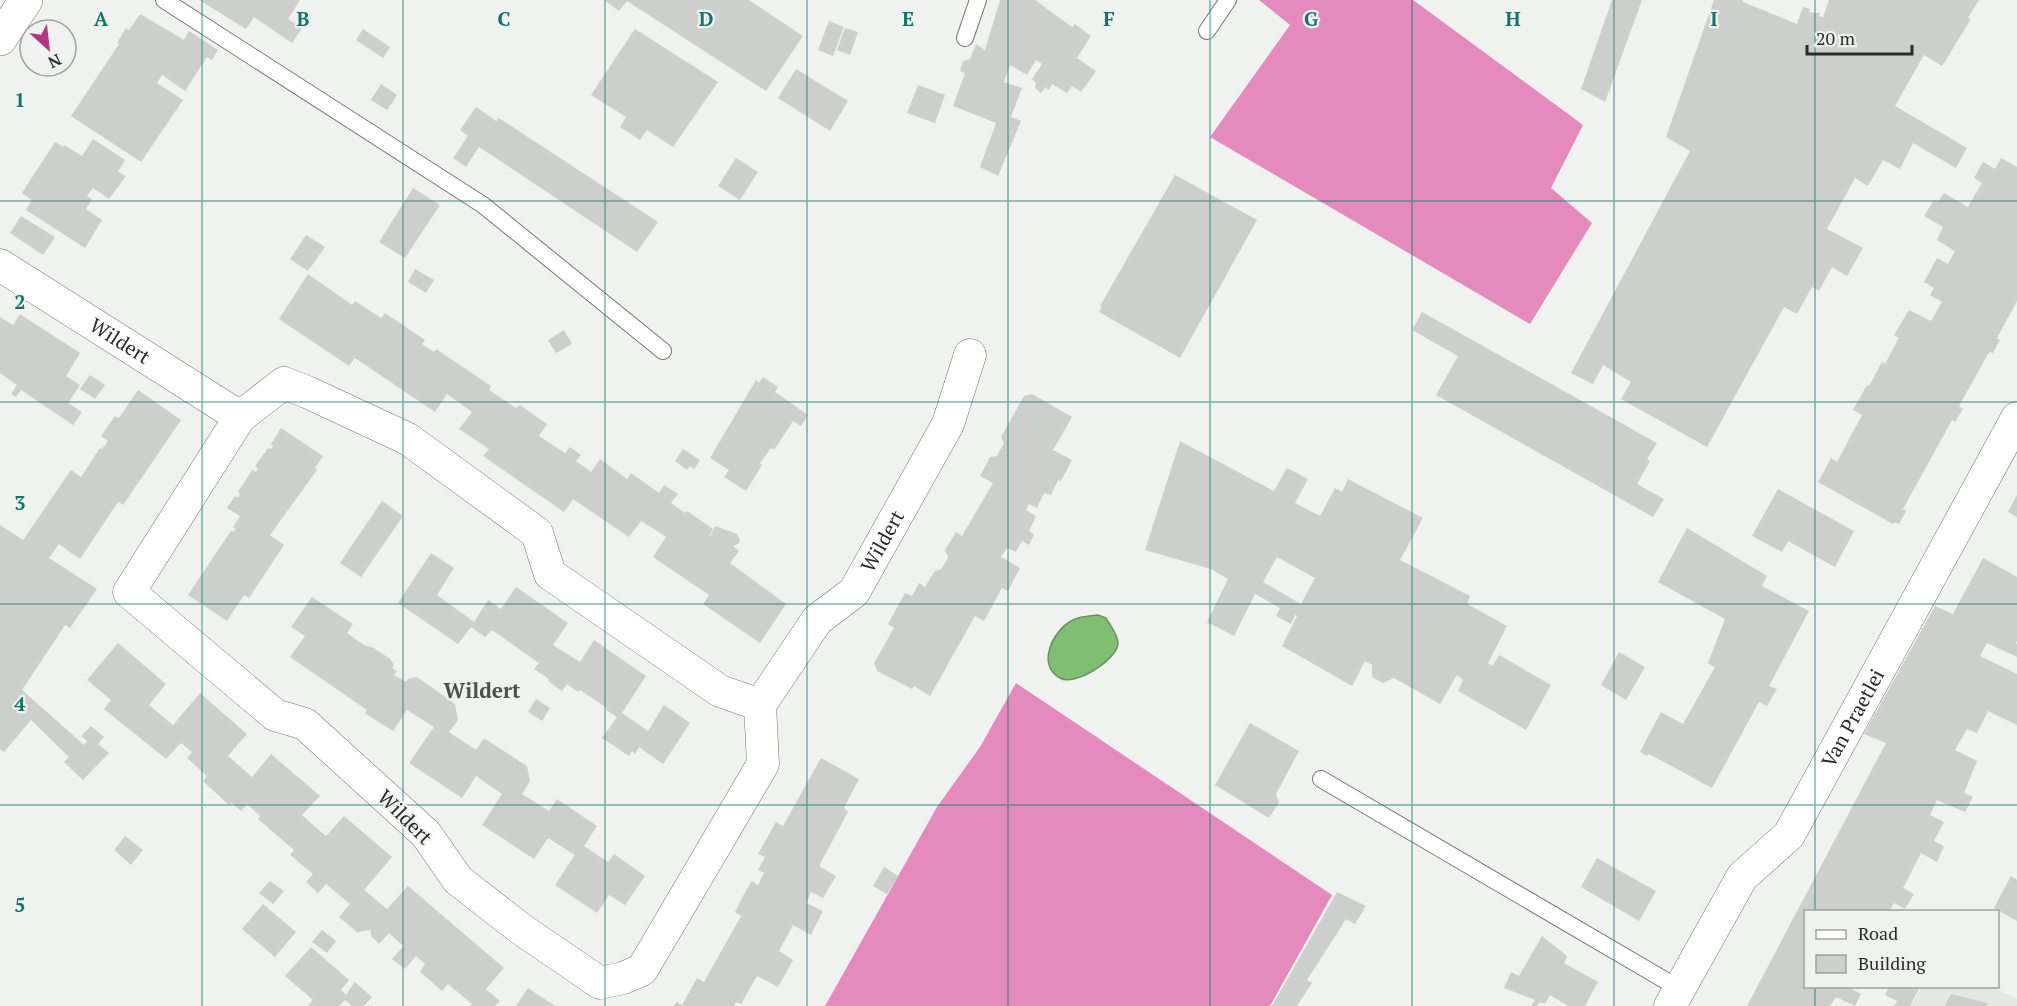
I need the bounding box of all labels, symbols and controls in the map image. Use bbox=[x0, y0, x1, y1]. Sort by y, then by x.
text: A bbox=[94, 5, 109, 32]
text: B bbox=[297, 5, 310, 32]
text: C bbox=[497, 5, 511, 32]
text: D bbox=[699, 5, 713, 32]
text: E bbox=[902, 5, 914, 32]
text: F bbox=[1103, 5, 1115, 32]
text: G bbox=[1304, 5, 1318, 32]
text: H bbox=[1505, 5, 1521, 32]
text: I bbox=[1710, 5, 1718, 32]
north arrow bbox=[18, 18, 78, 78]
scale bar bbox=[1807, 18, 1912, 56]
text: 20 m bbox=[1816, 26, 1856, 50]
text: N bbox=[44, 49, 65, 74]
text: 1 bbox=[14, 86, 26, 113]
text: 2 bbox=[14, 288, 26, 315]
street label: Wildert bbox=[85, 311, 156, 370]
text: 3 bbox=[14, 489, 26, 516]
street label: Wildert bbox=[854, 505, 910, 577]
street label: Van Praetlei bbox=[1815, 664, 1890, 772]
district label: Wildert bbox=[444, 676, 521, 704]
text: 4 bbox=[14, 690, 26, 717]
street label: Wildert bbox=[372, 783, 439, 850]
text: 5 bbox=[14, 891, 26, 918]
legend bbox=[1804, 910, 1999, 988]
text: Road bbox=[1858, 921, 1898, 945]
text: Building bbox=[1858, 951, 1926, 975]

